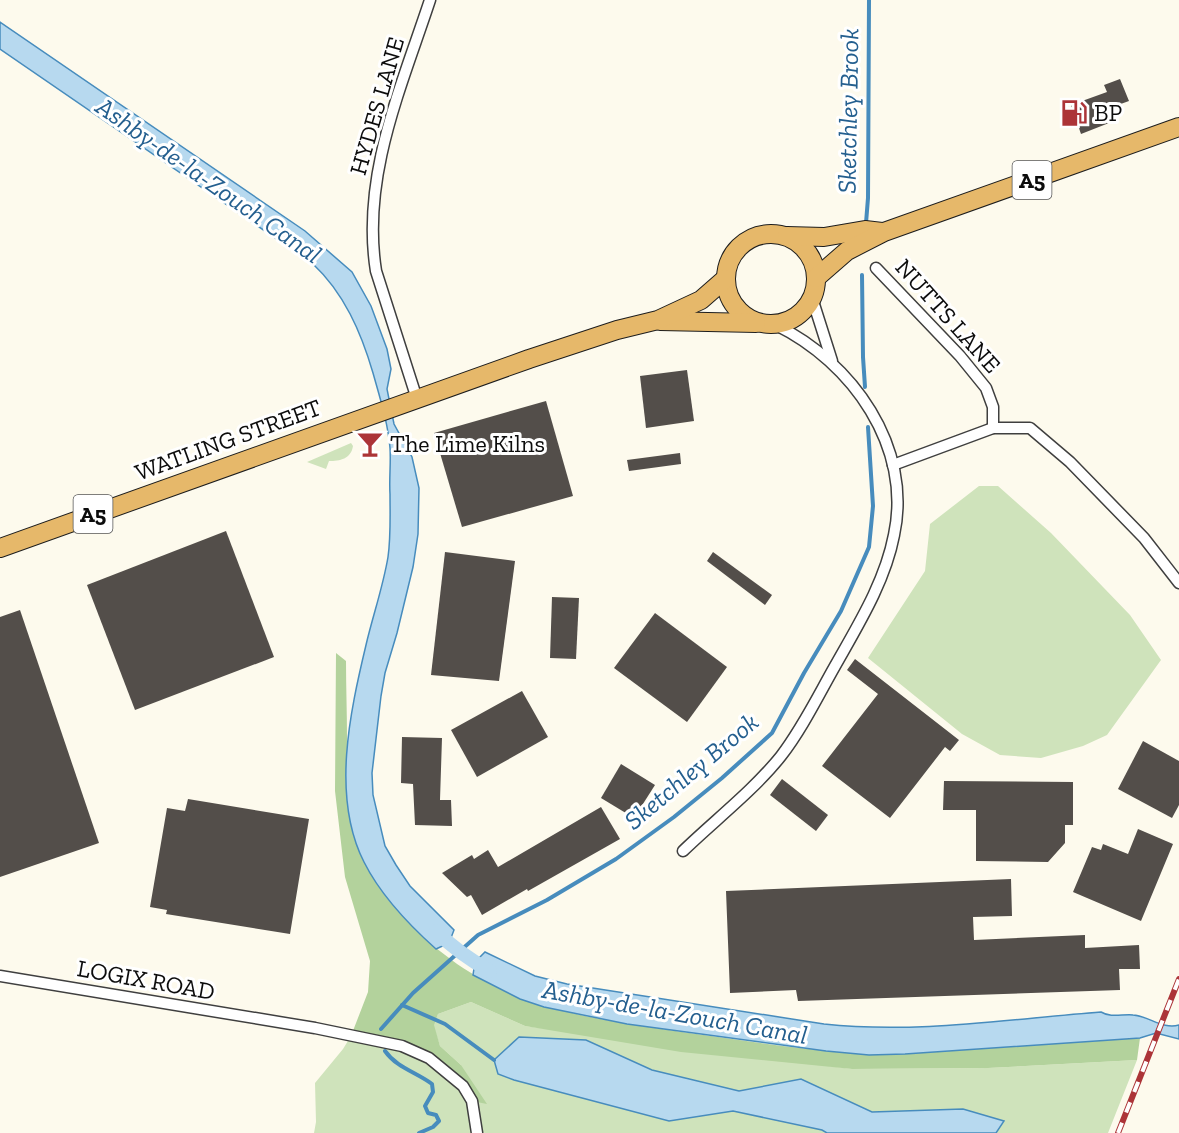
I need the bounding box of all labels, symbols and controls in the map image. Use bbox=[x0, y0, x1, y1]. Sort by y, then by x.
water label: Sketchley Brook bbox=[831, 28, 865, 194]
street label: HYDES LANE bbox=[343, 33, 410, 178]
water label: Ashby-de-la-Zouch Canal bbox=[89, 89, 328, 270]
fuel station icon: BP bbox=[1059, 98, 1089, 128]
place label: BP bbox=[1094, 98, 1122, 127]
road number: A5 bbox=[1012, 161, 1052, 199]
street label: NUTTS LANE bbox=[890, 253, 1007, 379]
street label: WATLING STREET bbox=[131, 392, 325, 487]
bar icon: The Lime Kilns bbox=[355, 429, 385, 459]
place label: The Lime Kilns bbox=[390, 429, 545, 458]
road number: A5 bbox=[74, 495, 112, 533]
water label: Sketchley Brook bbox=[617, 706, 765, 836]
street label: LOGIX ROAD bbox=[75, 953, 217, 1006]
water label: Ashby-de-la-Zouch Canal bbox=[539, 973, 810, 1051]

